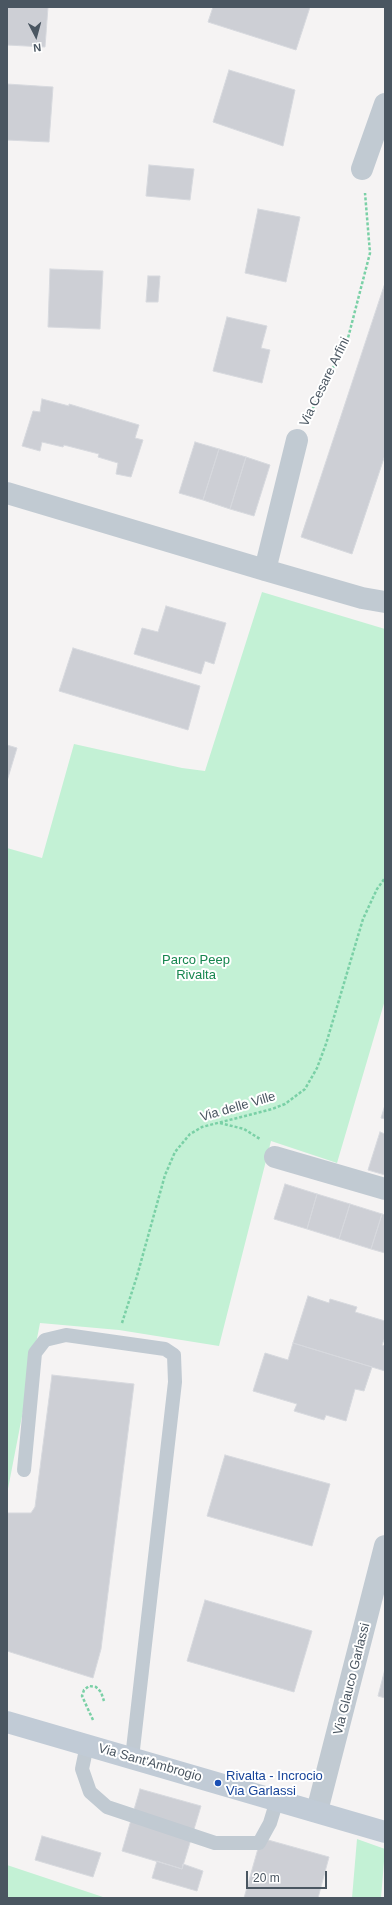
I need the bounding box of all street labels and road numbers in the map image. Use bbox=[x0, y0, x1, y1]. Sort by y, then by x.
street label: Via Cesare Arfini bbox=[297, 335, 353, 429]
street label: Via delle Ville bbox=[199, 1089, 277, 1125]
street label: Via Glauco Garlassi bbox=[331, 1621, 373, 1737]
street label: Via Sant'Ambrogio bbox=[96, 1741, 204, 1785]

